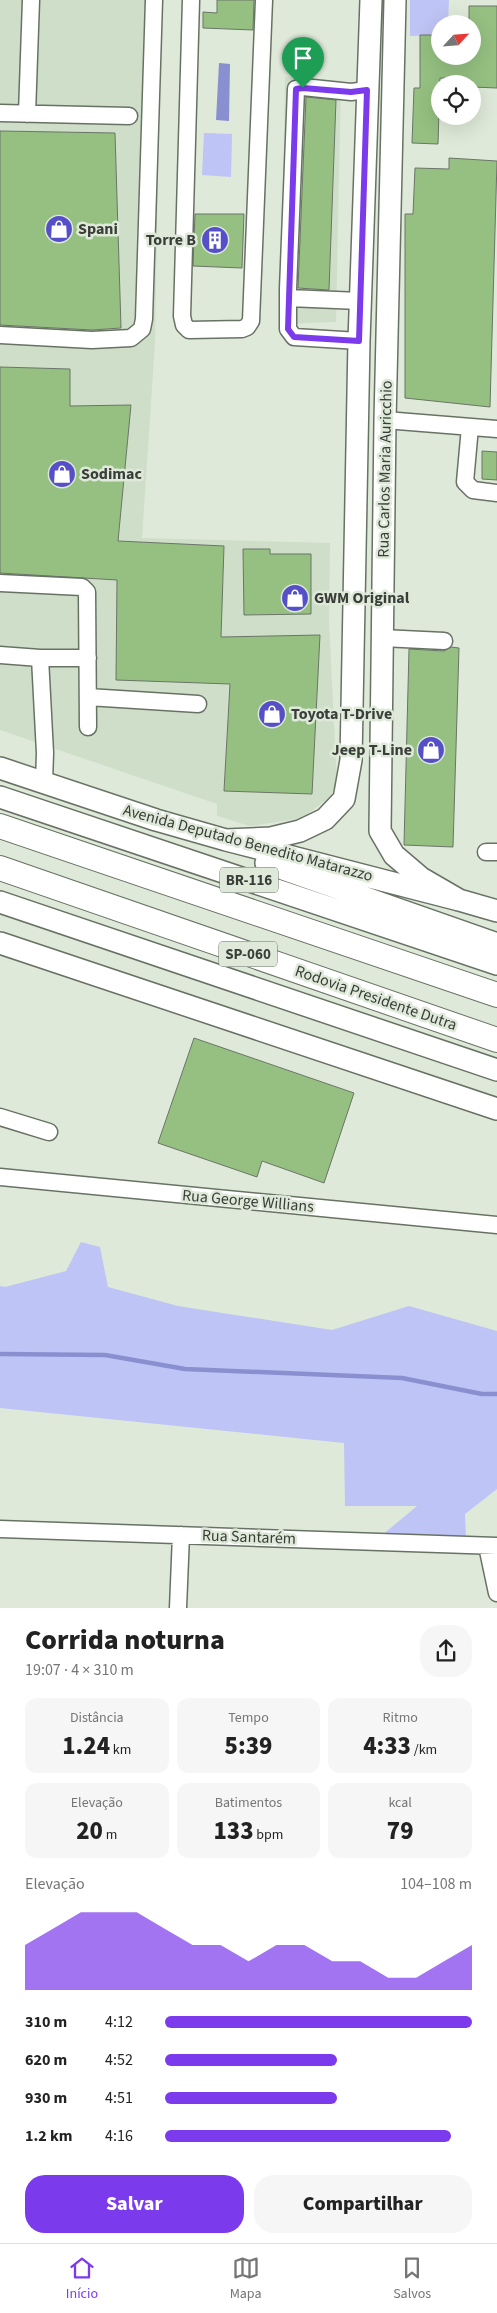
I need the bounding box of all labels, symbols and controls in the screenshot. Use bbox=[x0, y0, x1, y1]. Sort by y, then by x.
north arrow bbox=[431, 15, 481, 65]
map controls bbox=[431, 15, 481, 125]
pin bbox=[282, 37, 324, 88]
icon: arrive bbox=[289, 44, 317, 72]
button: locate bbox=[431, 75, 481, 125]
shop icon: Spani bbox=[44, 214, 74, 244]
place label: Spani bbox=[78, 218, 118, 240]
building icon: Torre B bbox=[200, 225, 230, 255]
place label: Torre B bbox=[146, 229, 196, 251]
street label: Rua Carlos Maria Auricchio bbox=[372, 380, 398, 558]
shop icon: Sodimac bbox=[47, 459, 77, 489]
place label: Sodimac bbox=[81, 463, 143, 485]
shop icon: GWM Original bbox=[280, 583, 310, 613]
place label: GWM Original bbox=[314, 587, 410, 609]
shop icon: Toyota T-Drive bbox=[257, 699, 287, 729]
place label: Toyota T-Drive bbox=[291, 703, 392, 725]
shop icon: Jeep T-Line bbox=[416, 735, 446, 765]
place label: Jeep T-Line bbox=[332, 739, 412, 761]
street label: Avenida Deputado Benedito Matarazzo bbox=[121, 799, 375, 887]
road number: BR-116 bbox=[220, 868, 278, 892]
road number: SP-060 bbox=[219, 942, 277, 966]
street label: Rodovia Presidente Dutra bbox=[292, 960, 460, 1036]
street label: Rua George Willians bbox=[181, 1184, 315, 1218]
street label: Rua Santarém bbox=[202, 1524, 296, 1550]
text: Corrida noturna bbox=[25, 1620, 225, 1660]
button: share bbox=[420, 1625, 472, 1677]
text: 19:07 · 4 × 310 m bbox=[25, 1659, 134, 1681]
text: Distância bbox=[70, 1708, 124, 1728]
text: Tempo bbox=[228, 1708, 269, 1728]
text: Ritmo bbox=[382, 1708, 418, 1728]
text: 1.24 bbox=[62, 1728, 110, 1764]
text: 5:39 bbox=[225, 1728, 272, 1764]
text: 4:33 bbox=[363, 1728, 411, 1764]
text: km bbox=[110, 1740, 131, 1760]
text: /km bbox=[411, 1740, 437, 1760]
text: Elevação bbox=[71, 1793, 123, 1813]
text: Batimentos bbox=[215, 1793, 282, 1813]
text: kcal bbox=[388, 1793, 412, 1813]
text: 20 bbox=[76, 1813, 103, 1849]
text: 133 bbox=[214, 1813, 254, 1849]
text: 79 bbox=[387, 1813, 414, 1849]
text: m bbox=[103, 1825, 117, 1845]
text: bpm bbox=[254, 1825, 283, 1845]
text: Elevação bbox=[25, 1873, 85, 1895]
text: 104–108 m bbox=[400, 1873, 472, 1895]
text: 310 m bbox=[25, 2011, 67, 2033]
text: 4:12 bbox=[105, 2011, 133, 2033]
text: 620 m bbox=[25, 2049, 67, 2071]
text: 4:52 bbox=[105, 2049, 133, 2071]
text: 930 m bbox=[25, 2087, 67, 2109]
text: 4:51 bbox=[105, 2087, 133, 2109]
text: 1.2 km bbox=[25, 2125, 72, 2147]
text: 4:16 bbox=[105, 2125, 133, 2147]
button: Salvar bbox=[25, 2175, 244, 2233]
button: Compartilhar bbox=[254, 2175, 472, 2233]
tab: Início bbox=[66, 2254, 98, 2304]
tab: Mapa bbox=[230, 2254, 262, 2304]
tab: Salvos bbox=[393, 2254, 431, 2304]

